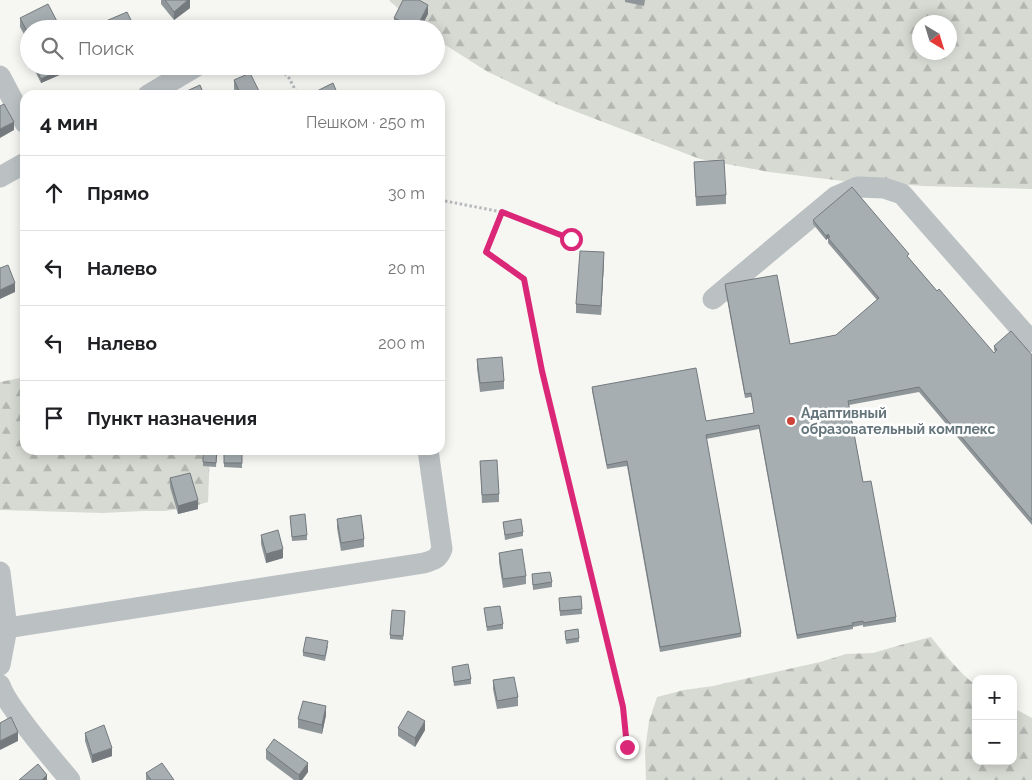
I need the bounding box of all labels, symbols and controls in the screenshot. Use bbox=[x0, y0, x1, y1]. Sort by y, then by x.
north arrow bbox=[912, 15, 957, 60]
search box bbox=[20, 20, 445, 75]
icon: search bbox=[38, 34, 66, 62]
text: Поиск bbox=[78, 37, 134, 59]
text: 4 мин bbox=[40, 110, 98, 135]
text: Пешком · 250 m bbox=[306, 113, 425, 132]
icon: ahead bbox=[40, 179, 68, 207]
text: Прямо bbox=[87, 182, 149, 204]
text: 30 m bbox=[388, 184, 425, 203]
route start bbox=[560, 228, 583, 251]
icon: left bbox=[40, 254, 68, 282]
text: Налево bbox=[87, 257, 157, 279]
text: 20 m bbox=[388, 259, 425, 278]
icon: left bbox=[40, 329, 68, 357]
text: Налево bbox=[87, 332, 157, 354]
text: 200 m bbox=[378, 334, 425, 353]
icon: arrive bbox=[40, 404, 68, 432]
place label: Адаптивный образовательный комплекс bbox=[801, 405, 995, 437]
text: Пункт назначения bbox=[87, 407, 257, 429]
marker: Адаптивный образовательный комплекс bbox=[785, 415, 797, 427]
map controls bbox=[972, 675, 1017, 765]
button: + bbox=[972, 675, 1017, 720]
button: − bbox=[972, 720, 1017, 765]
route end bbox=[616, 736, 639, 759]

